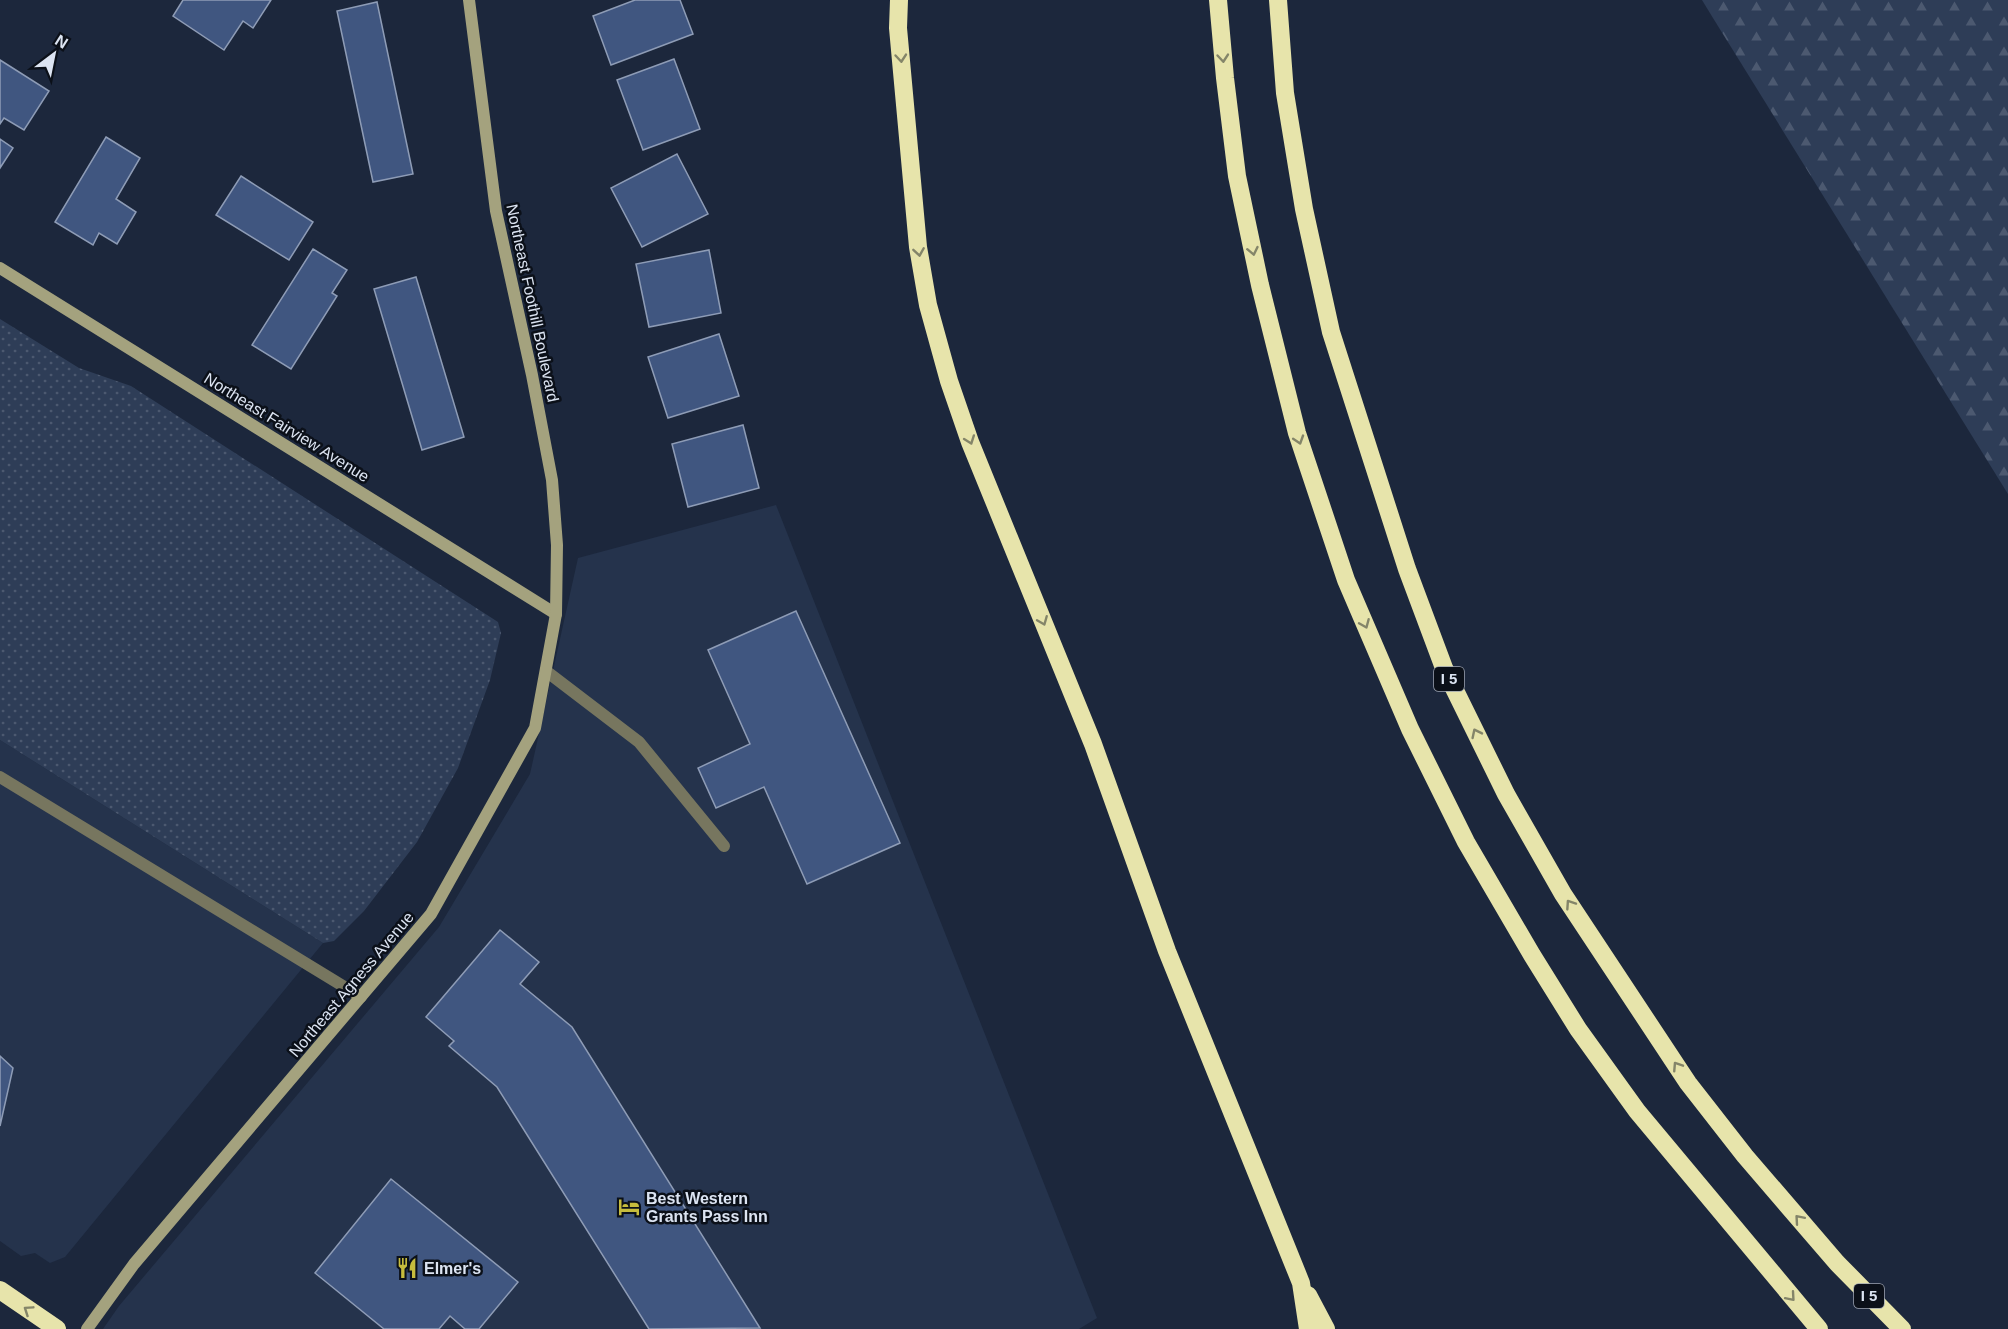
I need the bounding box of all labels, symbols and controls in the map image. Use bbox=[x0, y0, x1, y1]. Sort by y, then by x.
north arrow bbox=[24, 24, 84, 84]
text: N bbox=[52, 31, 71, 52]
one-way arrow bbox=[894, 54, 907, 63]
one-way arrow bbox=[1216, 54, 1229, 63]
street label: Northeast Foothill Boulevard bbox=[503, 203, 562, 404]
one-way arrow bbox=[1245, 246, 1258, 256]
one-way arrow bbox=[912, 247, 925, 257]
street label: Northeast Fairview Avenue bbox=[201, 370, 372, 485]
one-way arrow bbox=[962, 434, 975, 445]
one-way arrow bbox=[1292, 434, 1305, 445]
one-way arrow bbox=[1036, 615, 1048, 626]
one-way arrow bbox=[1357, 617, 1369, 628]
road number: I 5 bbox=[1434, 667, 1464, 691]
one-way arrow bbox=[1471, 728, 1483, 739]
one-way arrow bbox=[1566, 899, 1577, 910]
street label: Northeast Agness Avenue bbox=[286, 908, 417, 1060]
one-way arrow bbox=[1673, 1062, 1684, 1073]
place label: Best Western Grants Pass Inn bbox=[646, 1190, 768, 1225]
hotel icon: Best Western Grants Pass Inn bbox=[617, 1195, 641, 1219]
one-way arrow bbox=[1795, 1215, 1806, 1225]
restaurant icon: Elmer's bbox=[395, 1256, 419, 1280]
place label: Elmer's bbox=[424, 1260, 481, 1277]
road number: I 5 bbox=[1854, 1284, 1884, 1308]
one-way arrow bbox=[1784, 1290, 1795, 1301]
one-way arrow bbox=[24, 1306, 35, 1317]

